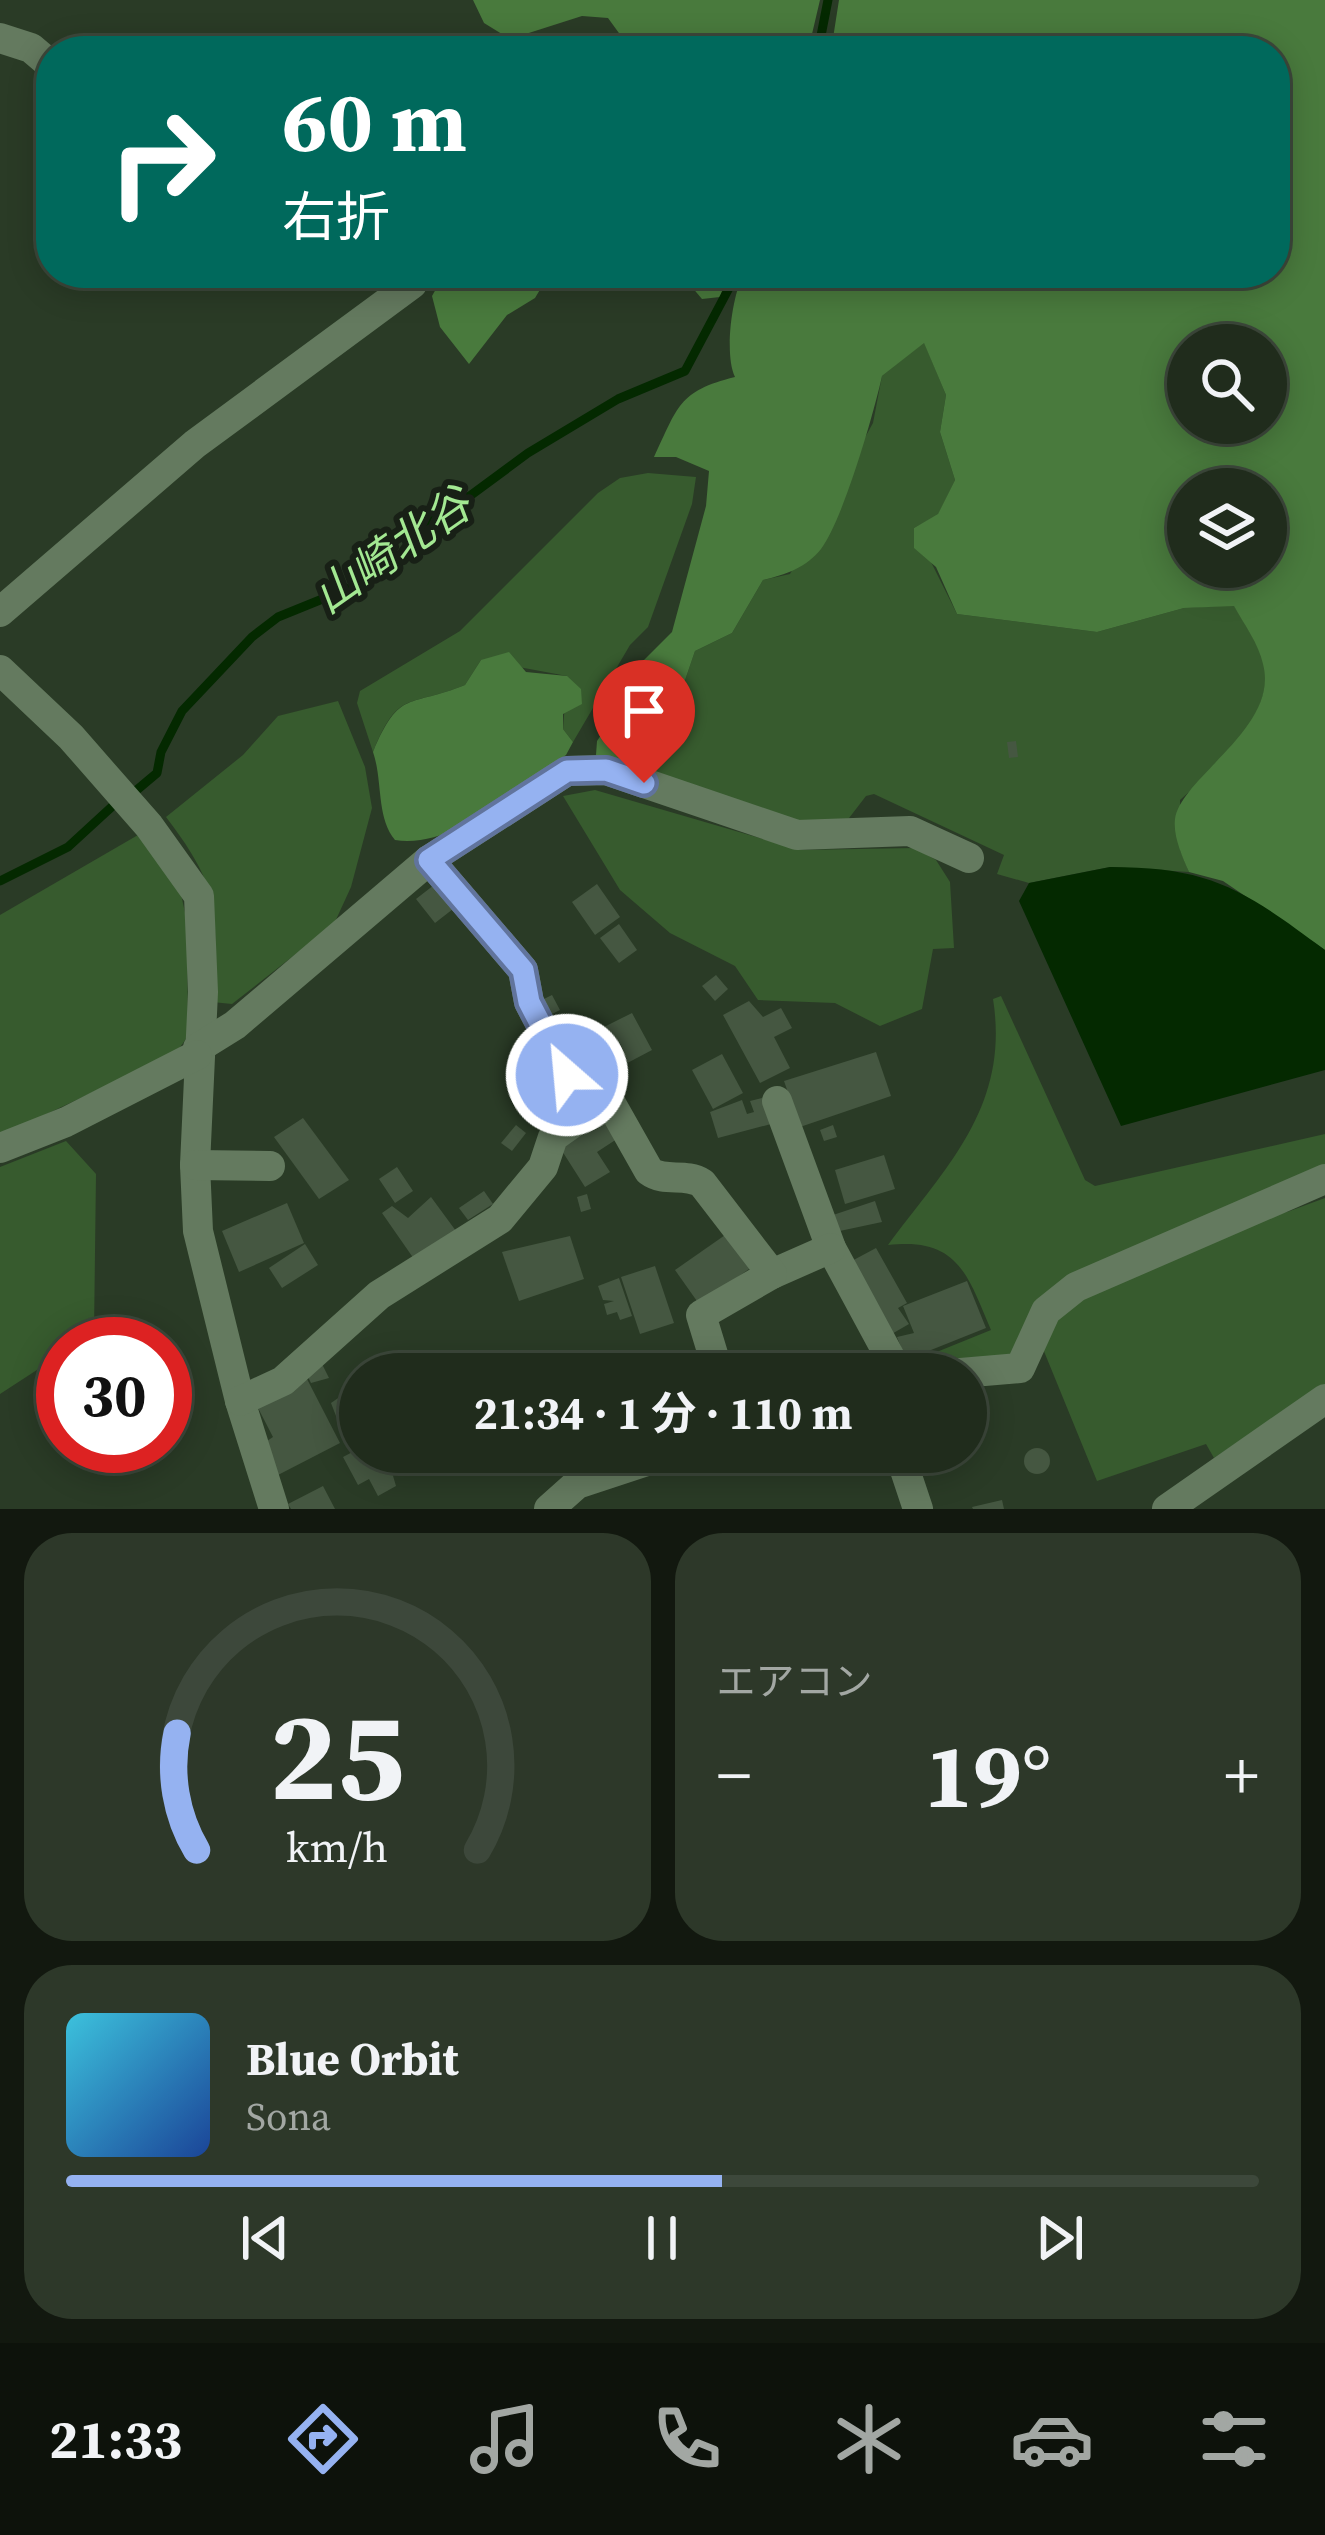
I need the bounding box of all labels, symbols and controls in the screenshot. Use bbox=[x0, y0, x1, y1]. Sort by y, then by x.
text: 60 m bbox=[282, 64, 467, 179]
icon: right bbox=[84, 84, 240, 240]
text: 右折 bbox=[282, 180, 390, 254]
map controls bbox=[1167, 324, 1287, 588]
button: search bbox=[1167, 324, 1287, 444]
button: layers bbox=[1167, 468, 1287, 588]
water label: 山崎北谷 bbox=[300, 471, 487, 627]
pin bbox=[593, 660, 695, 783]
icon: arrive bbox=[611, 678, 677, 744]
position arrow bbox=[504, 1012, 630, 1138]
speed limit sign: 30 bbox=[36, 1317, 192, 1473]
text: 21:34 · 1 分 · 110 m bbox=[473, 1382, 853, 1444]
text: エアコン bbox=[717, 1655, 873, 1708]
text: 25 bbox=[270, 1670, 405, 1841]
text: 19° bbox=[924, 1714, 1051, 1837]
text: − bbox=[717, 1730, 751, 1820]
text: + bbox=[1224, 1730, 1259, 1820]
text: km/h bbox=[286, 1818, 388, 1876]
text: Blue Orbit bbox=[246, 2028, 459, 2090]
text: Sona bbox=[246, 2090, 331, 2143]
icon: previous bbox=[232, 2205, 298, 2271]
icon: pause bbox=[629, 2205, 695, 2271]
icon: next bbox=[1027, 2205, 1093, 2271]
icon: directions bbox=[281, 2397, 365, 2481]
icon: music bbox=[463, 2397, 547, 2481]
icon: phone bbox=[645, 2397, 729, 2481]
icon: climate bbox=[827, 2397, 911, 2481]
icon: car bbox=[1010, 2397, 1094, 2481]
icon: filters bbox=[1192, 2397, 1276, 2481]
text: 21:33 bbox=[49, 2402, 182, 2476]

